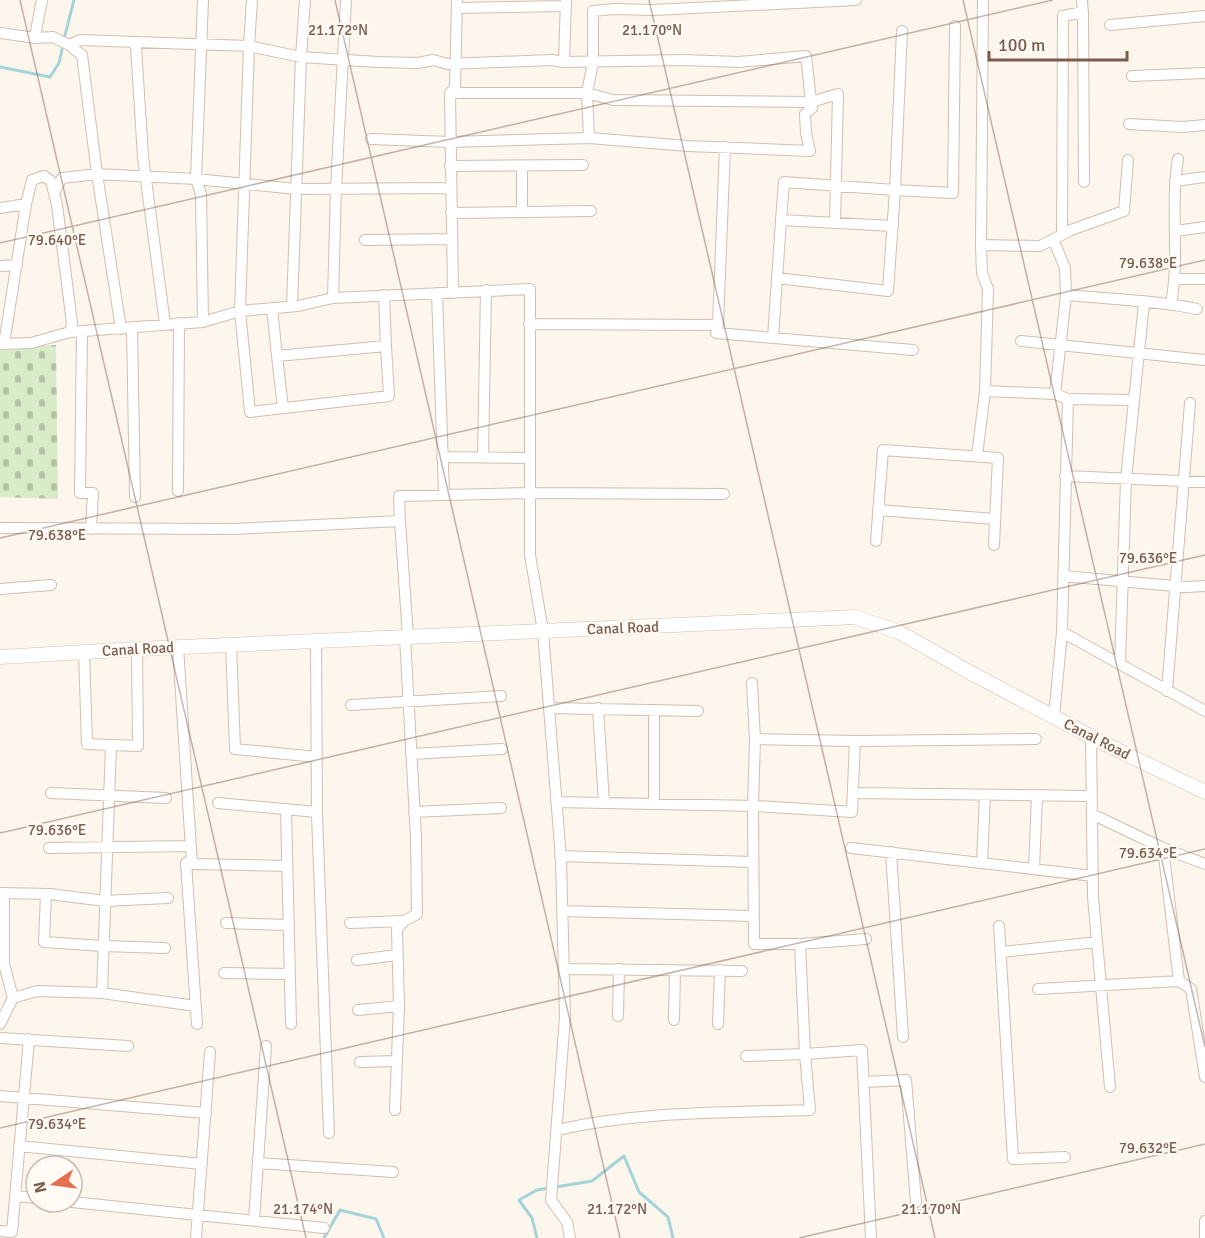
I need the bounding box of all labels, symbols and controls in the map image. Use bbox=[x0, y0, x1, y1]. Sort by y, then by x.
text: 21.172°N bbox=[308, 21, 368, 39]
text: 21.170°N bbox=[622, 21, 682, 39]
scale bar bbox=[989, 24, 1127, 62]
text: 100 m bbox=[998, 34, 1045, 56]
text: 79.640°E bbox=[28, 231, 86, 249]
text: 79.638°E bbox=[1119, 254, 1177, 272]
text: 79.638°E bbox=[28, 526, 86, 544]
text: 79.636°E bbox=[1119, 549, 1177, 567]
street label: Canal Road bbox=[587, 618, 659, 638]
street label: Canal Road bbox=[102, 638, 175, 660]
street label: Canal Road bbox=[1061, 715, 1133, 763]
text: 79.636°E bbox=[28, 821, 86, 839]
text: 79.634°E bbox=[1119, 844, 1177, 862]
text: 79.634°E bbox=[28, 1115, 86, 1133]
text: 79.632°E bbox=[1119, 1139, 1177, 1157]
north arrow bbox=[24, 1154, 84, 1214]
text: N bbox=[29, 1179, 51, 1195]
text: 21.174°N bbox=[273, 1200, 333, 1218]
text: 21.172°N bbox=[587, 1200, 647, 1218]
text: 21.170°N bbox=[901, 1200, 961, 1218]

